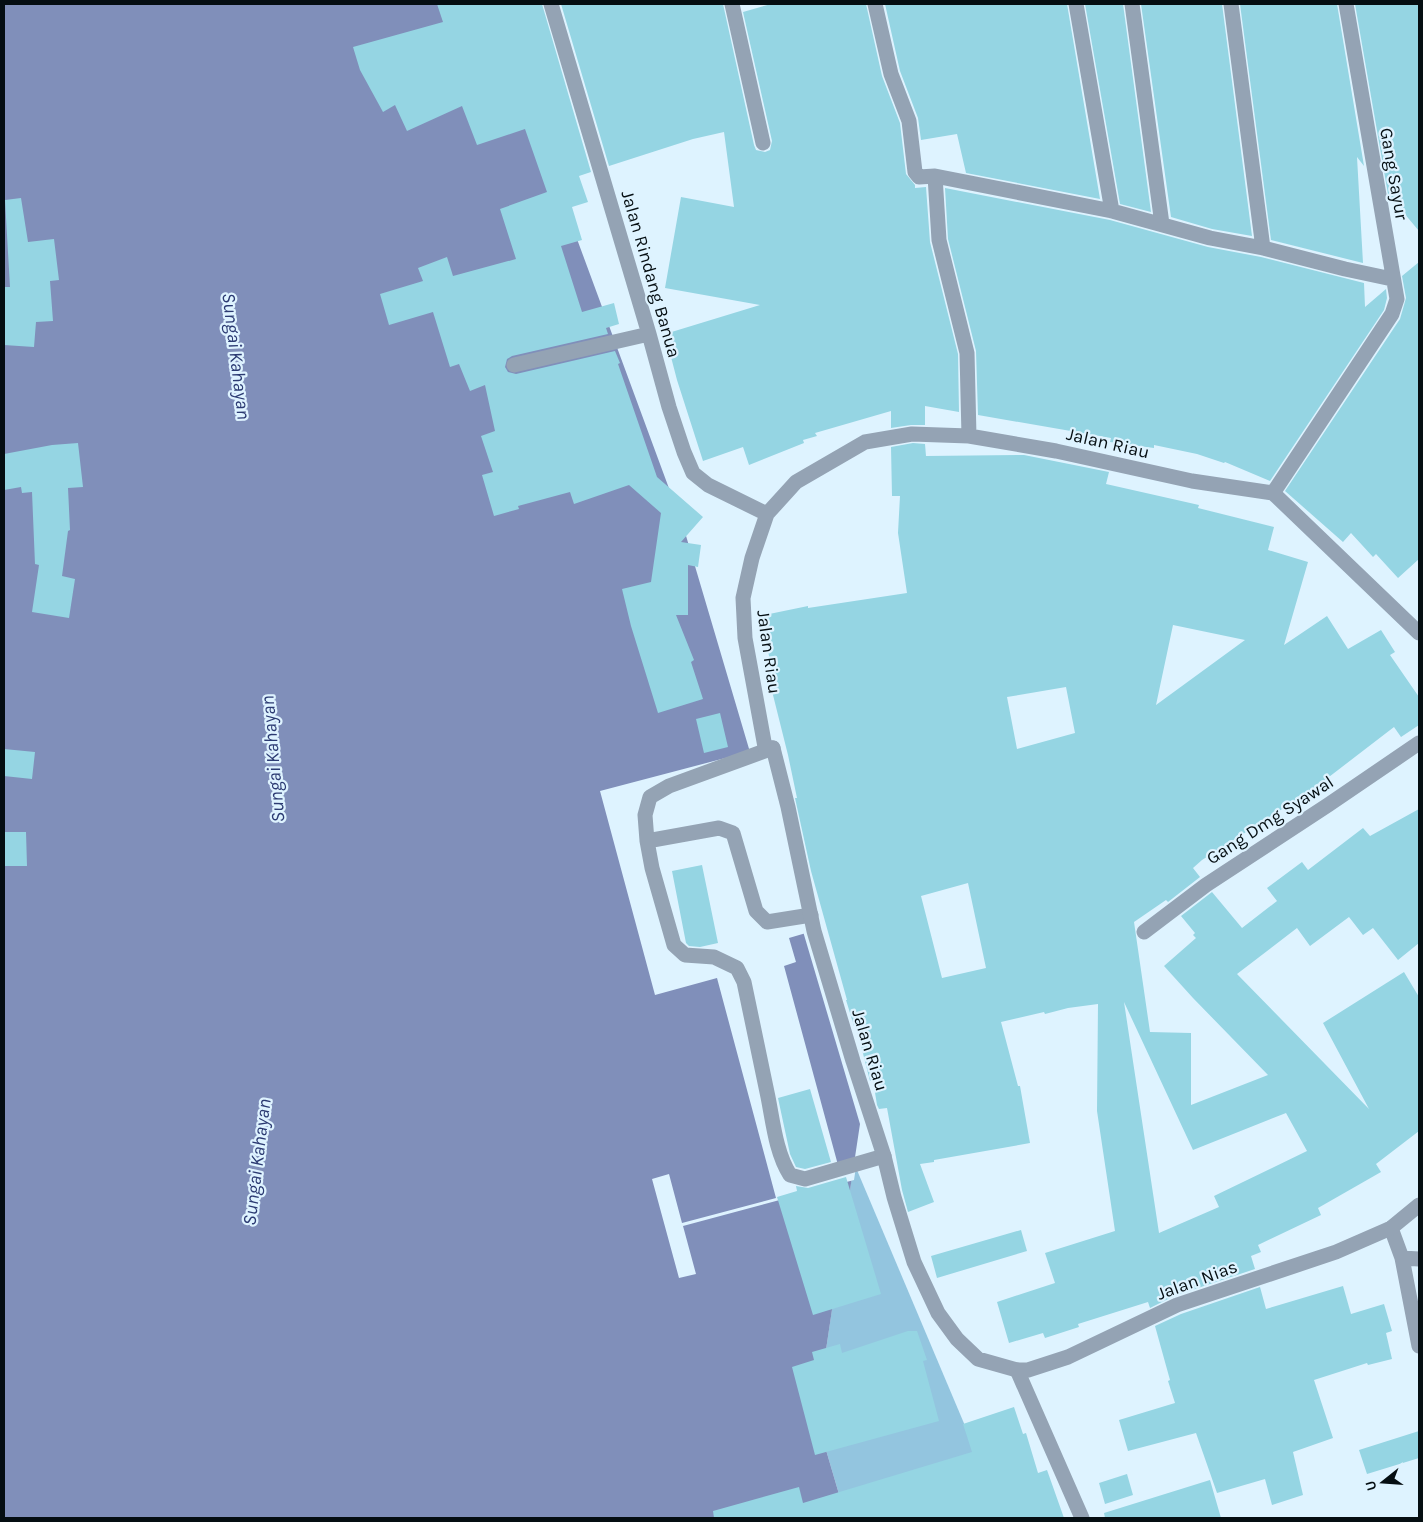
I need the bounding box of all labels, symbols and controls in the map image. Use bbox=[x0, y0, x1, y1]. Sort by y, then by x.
street label: Gang Sayur bbox=[1375, 126, 1413, 222]
street label: Jalan Rindang Banua bbox=[617, 188, 685, 360]
water label: Sungai Kahayan bbox=[217, 292, 255, 421]
street label: Jalan Riau bbox=[1064, 423, 1152, 463]
street label: Jalan Riau bbox=[752, 609, 786, 695]
water label: Sungai Kahayan bbox=[256, 694, 290, 823]
street label: Gang Dmg Syawal bbox=[1202, 771, 1338, 869]
street label: Jalan Riau bbox=[847, 1006, 893, 1094]
water label: Sungai Kahayan bbox=[238, 1098, 276, 1227]
street label: Jalan Nias bbox=[1154, 1255, 1240, 1305]
north arrow bbox=[1358, 1457, 1408, 1507]
text: U bbox=[1362, 1479, 1381, 1493]

